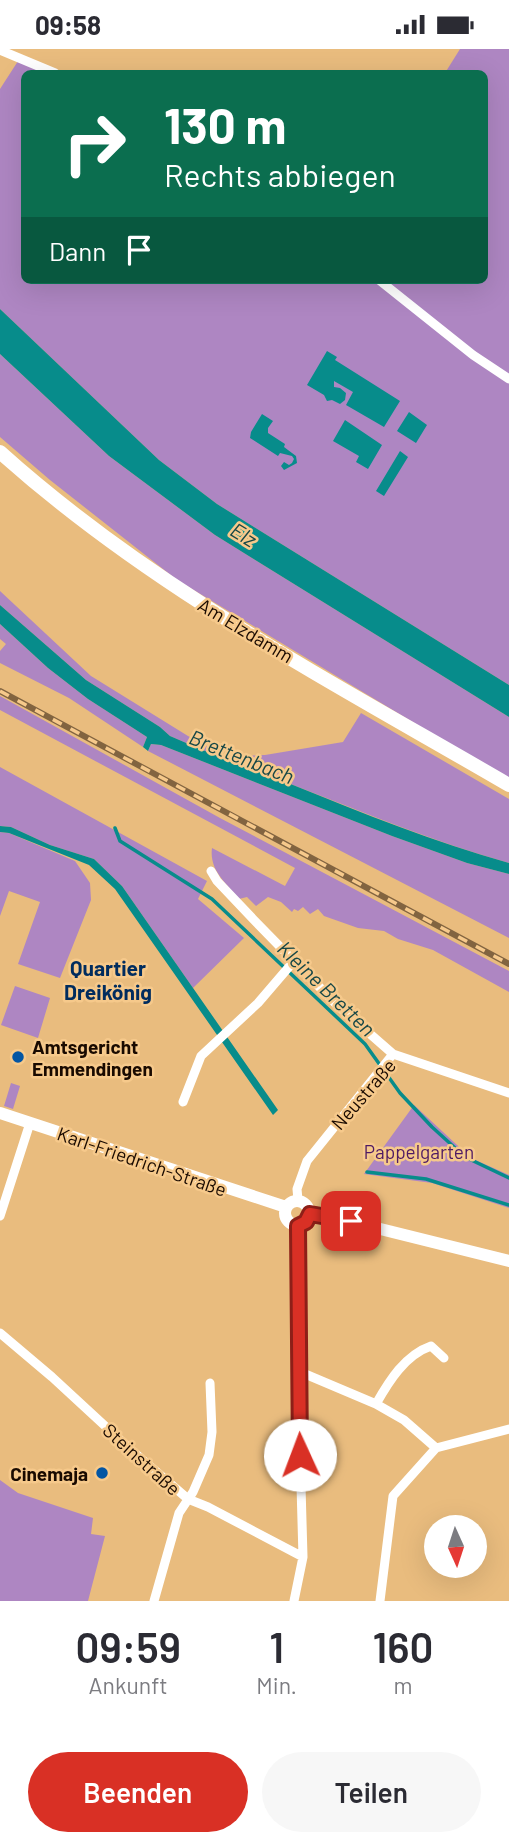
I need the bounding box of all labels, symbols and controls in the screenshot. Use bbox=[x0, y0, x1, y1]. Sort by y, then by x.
text: 09:58 bbox=[35, 9, 101, 40]
text: 130 m bbox=[164, 95, 286, 154]
icon: right bbox=[49, 98, 140, 189]
text: Rechts abbiegen bbox=[164, 155, 396, 193]
icon: arrive bbox=[120, 231, 158, 269]
text: Dann bbox=[49, 235, 106, 266]
water label: Elz bbox=[226, 516, 262, 552]
street label: Am Elzdamm bbox=[194, 593, 298, 667]
water label: Brettenbach bbox=[186, 724, 298, 788]
water label: Kleine Bretten bbox=[273, 935, 381, 1041]
district label: Quartier Dreikönig bbox=[64, 955, 152, 1004]
place label: Amtsgericht Emmendingen bbox=[32, 1035, 153, 1080]
marker: Amtsgericht Emmendingen bbox=[10, 1049, 26, 1065]
street label: Neustraße bbox=[326, 1054, 400, 1134]
street label: Karl-Friedrich-Straße bbox=[54, 1121, 230, 1201]
park label: Pappelgarten bbox=[364, 1140, 474, 1163]
pin bbox=[321, 1191, 381, 1251]
icon: arrive bbox=[332, 1202, 370, 1240]
street label: Steinstraße bbox=[99, 1418, 185, 1500]
position arrow bbox=[263, 1418, 337, 1492]
place label: Cinemaja bbox=[10, 1462, 88, 1485]
marker: Cinemaja bbox=[94, 1465, 110, 1481]
north arrow bbox=[424, 1515, 486, 1579]
map controls bbox=[424, 1515, 487, 1578]
text: 09:59 bbox=[76, 1621, 181, 1671]
text: 1 bbox=[269, 1621, 284, 1671]
text: 160 bbox=[373, 1621, 433, 1671]
text: Ankunft bbox=[89, 1671, 168, 1699]
text: Min. bbox=[256, 1671, 297, 1699]
text: m bbox=[393, 1671, 412, 1699]
button: Beenden bbox=[28, 1752, 248, 1832]
button: Teilen bbox=[262, 1752, 481, 1832]

